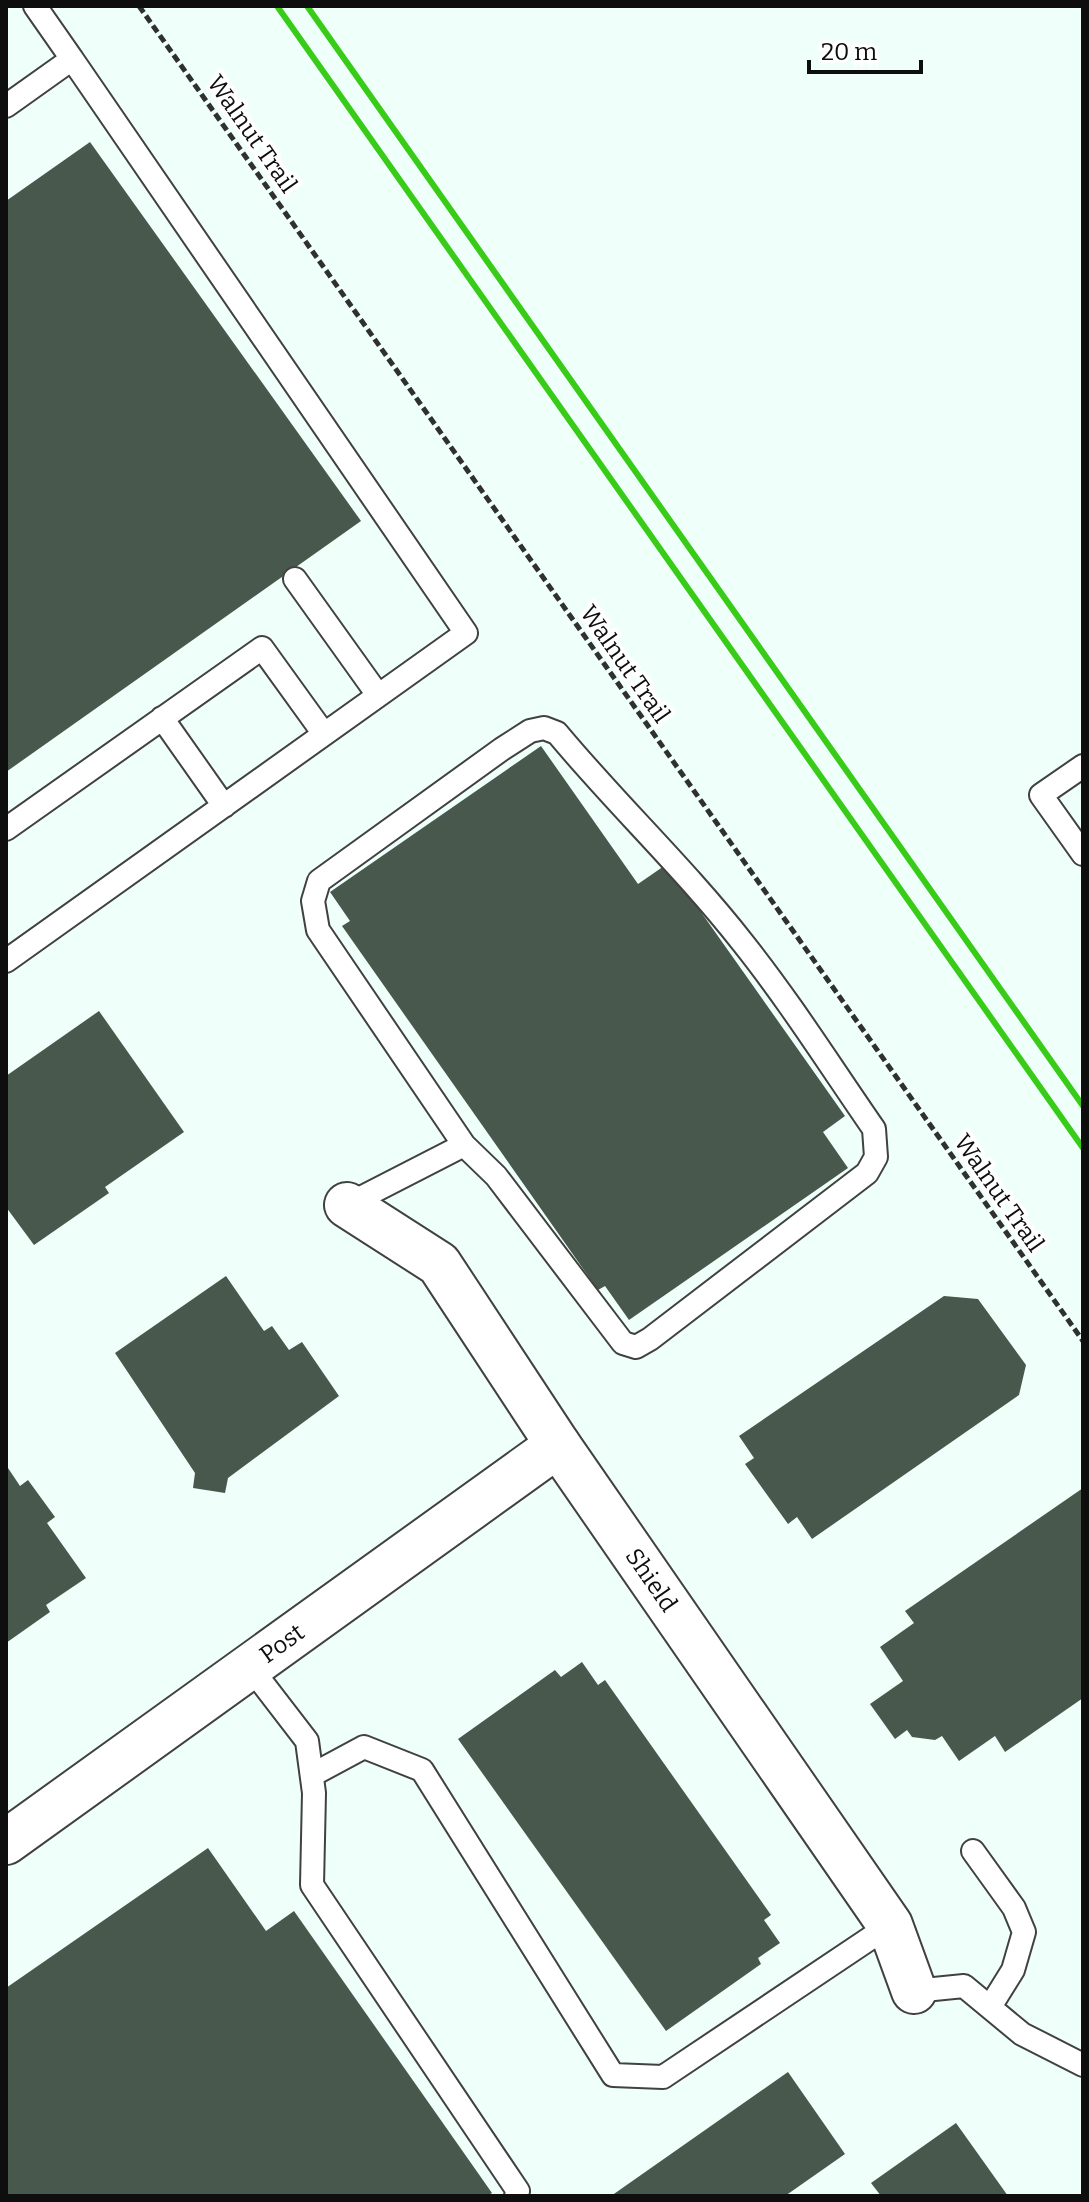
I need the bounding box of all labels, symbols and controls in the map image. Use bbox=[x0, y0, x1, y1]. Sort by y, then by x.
scale bar bbox=[809, 24, 921, 74]
text: 20 m bbox=[821, 38, 877, 66]
street label: Walnut Trail bbox=[201, 70, 303, 198]
street label: Walnut Trail bbox=[574, 600, 676, 728]
street label: Walnut Trail bbox=[948, 1129, 1050, 1257]
street label: Shield bbox=[620, 1543, 683, 1617]
street label: Post bbox=[254, 1618, 310, 1669]

